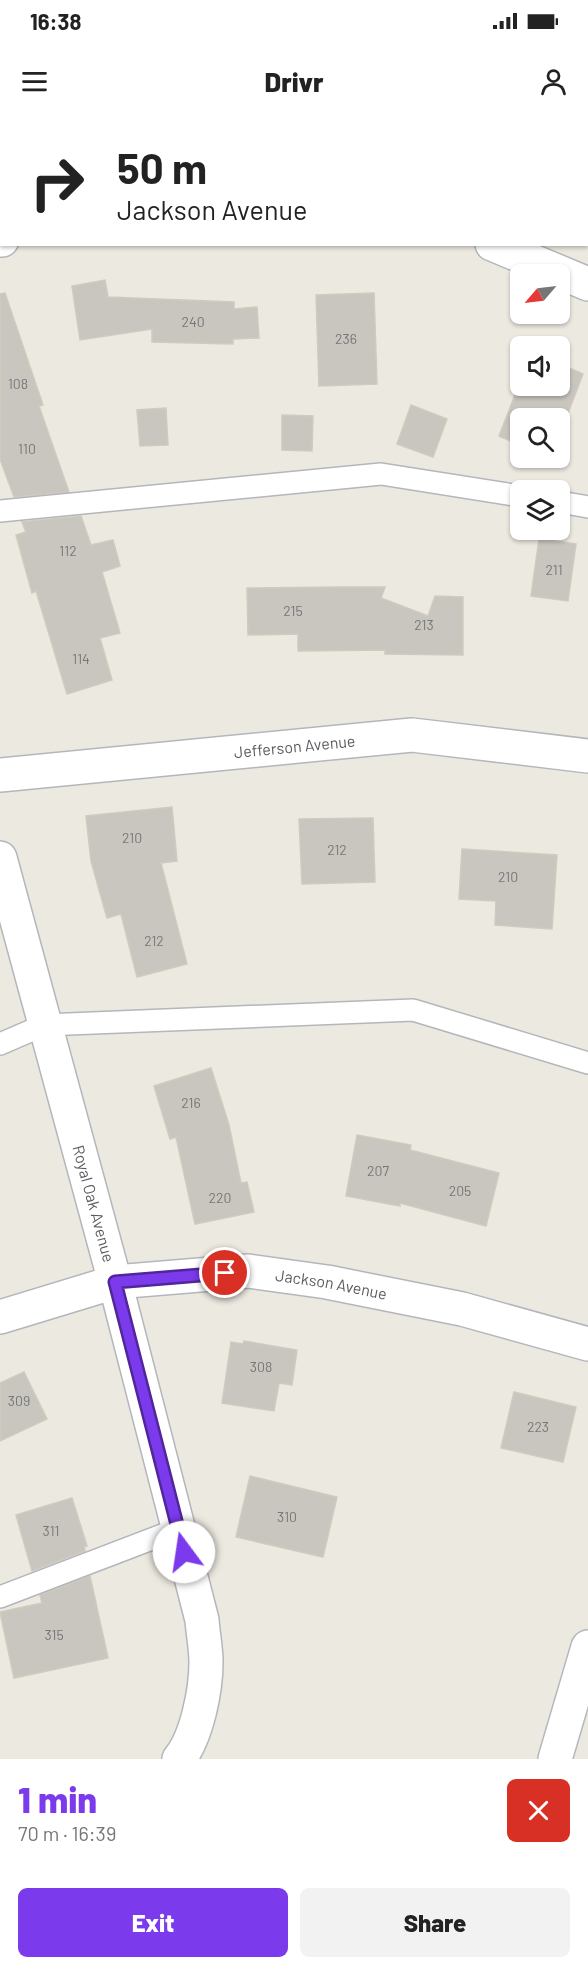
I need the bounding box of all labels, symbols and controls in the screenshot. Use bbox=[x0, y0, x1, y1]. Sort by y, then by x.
text: 16:38 bbox=[30, 8, 81, 34]
icon: menu bbox=[18, 65, 51, 98]
text: Drivr bbox=[264, 65, 324, 97]
icon: person bbox=[537, 65, 570, 98]
text: 50 m bbox=[117, 142, 207, 192]
icon: right bbox=[18, 144, 96, 222]
text: Jackson Avenue bbox=[117, 193, 307, 225]
north arrow bbox=[510, 264, 570, 324]
map controls bbox=[510, 264, 570, 540]
house number: 240 bbox=[181, 313, 205, 330]
house number: 236 bbox=[335, 330, 357, 347]
button: sound bbox=[510, 336, 570, 396]
house number: 108 bbox=[8, 375, 28, 392]
button: search bbox=[510, 408, 570, 468]
house number: 110 bbox=[18, 440, 36, 457]
button: layers bbox=[510, 480, 570, 540]
house number: 112 bbox=[59, 542, 77, 559]
house number: 211 bbox=[545, 561, 563, 578]
house number: 215 bbox=[283, 602, 303, 619]
house number: 213 bbox=[414, 616, 434, 633]
house number: 114 bbox=[72, 650, 90, 667]
street label: Jefferson Avenue bbox=[233, 731, 356, 761]
house number: 210 bbox=[122, 829, 142, 846]
house number: 212 bbox=[327, 841, 347, 858]
house number: 210 bbox=[498, 868, 518, 885]
house number: 212 bbox=[144, 932, 164, 949]
house number: 216 bbox=[181, 1094, 201, 1111]
street label: Royal Oak Avenue bbox=[69, 1143, 119, 1264]
house number: 207 bbox=[367, 1162, 389, 1179]
house number: 205 bbox=[449, 1182, 471, 1199]
house number: 220 bbox=[209, 1189, 231, 1206]
pin bbox=[199, 1247, 250, 1298]
icon: arrive bbox=[208, 1256, 241, 1289]
street label: Jackson Avenue bbox=[274, 1265, 389, 1303]
house number: 308 bbox=[250, 1358, 272, 1375]
house number: 309 bbox=[8, 1392, 30, 1409]
house number: 223 bbox=[527, 1418, 549, 1435]
house number: 310 bbox=[277, 1508, 297, 1525]
position arrow bbox=[152, 1520, 216, 1584]
house number: 311 bbox=[43, 1522, 59, 1539]
house number: 315 bbox=[44, 1626, 64, 1643]
text: 1 min bbox=[18, 1777, 97, 1820]
button: close bbox=[507, 1779, 570, 1842]
text: 70 m · 16:39 bbox=[18, 1821, 116, 1845]
button: Exit bbox=[18, 1888, 288, 1957]
button: Share bbox=[300, 1888, 570, 1957]

